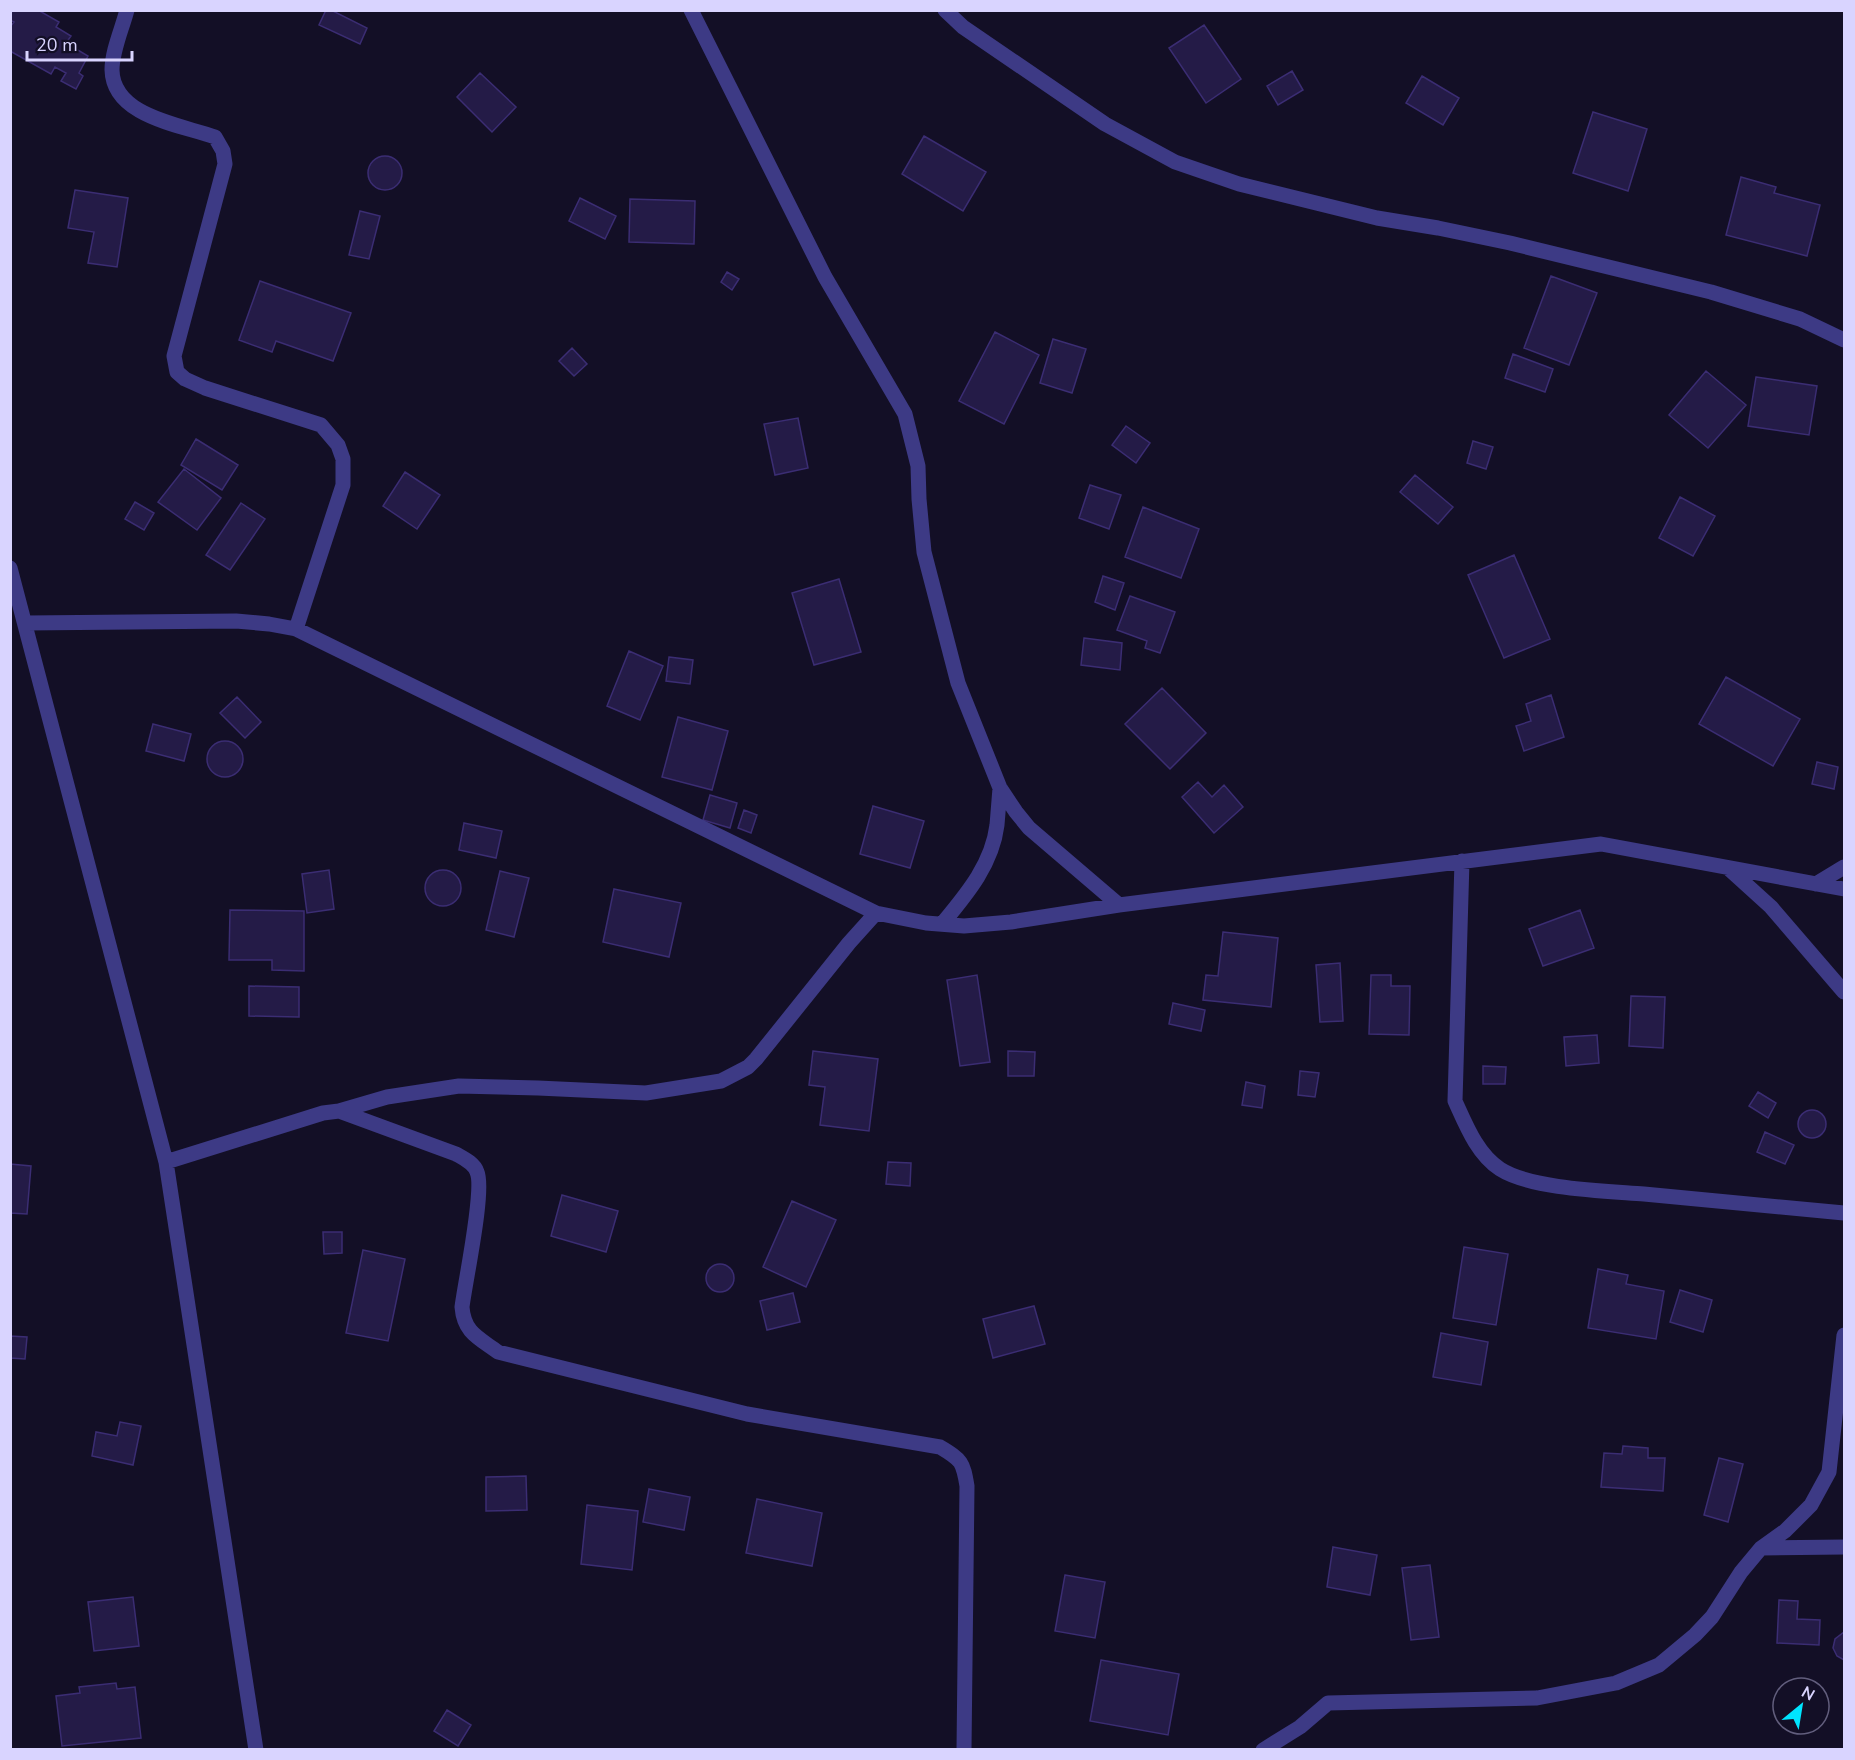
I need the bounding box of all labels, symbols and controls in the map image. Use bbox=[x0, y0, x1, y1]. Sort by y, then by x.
scale bar bbox=[27, 24, 132, 62]
text: 20 m bbox=[36, 33, 78, 57]
north arrow bbox=[1771, 1676, 1831, 1736]
text: N bbox=[1797, 1681, 1819, 1706]

